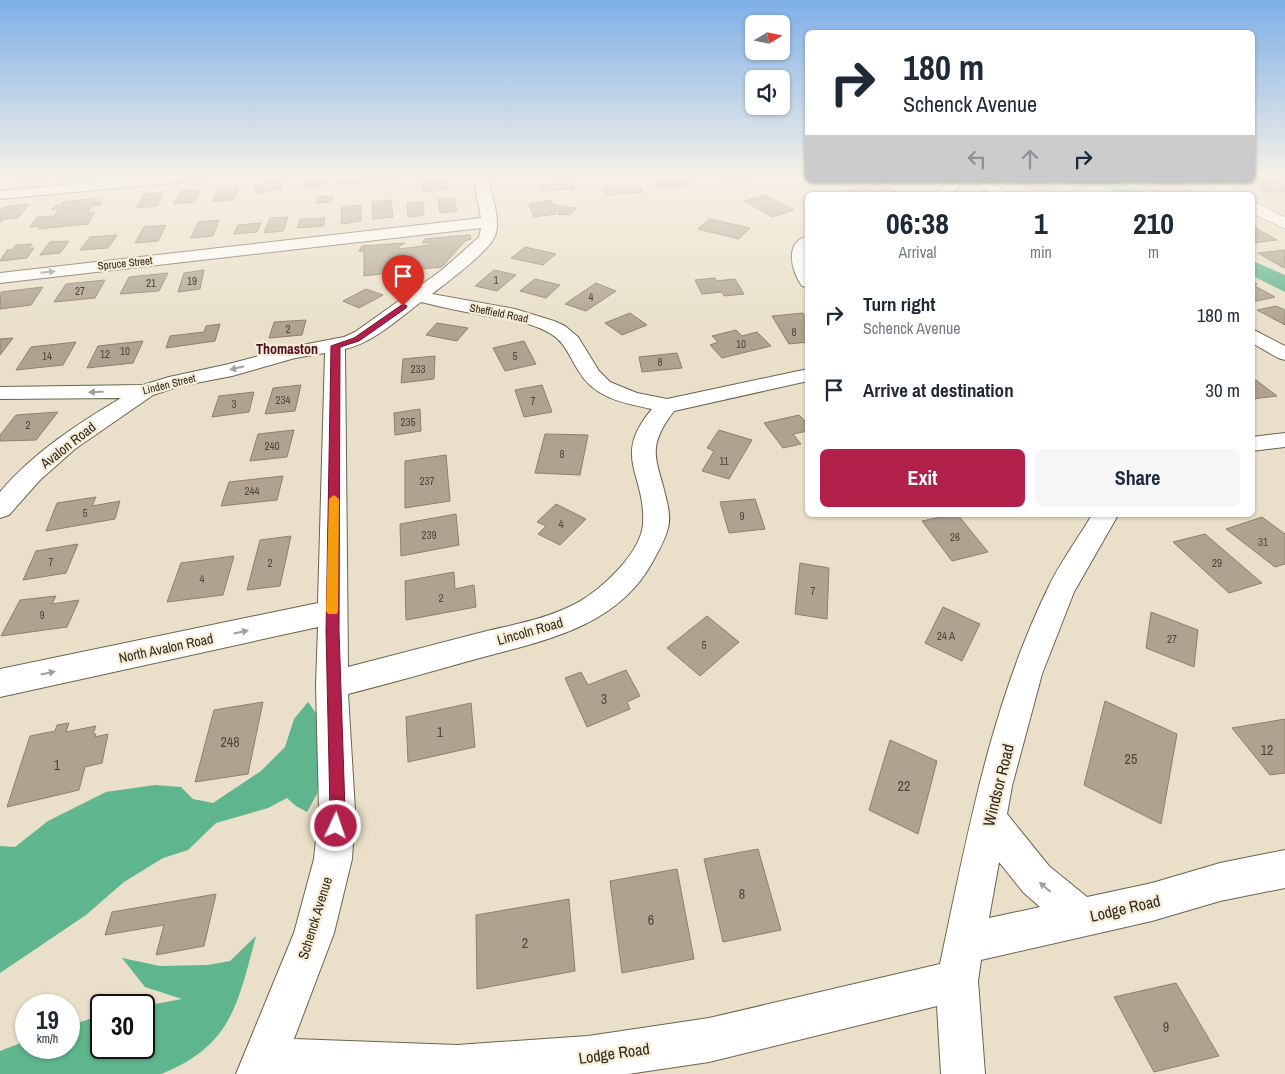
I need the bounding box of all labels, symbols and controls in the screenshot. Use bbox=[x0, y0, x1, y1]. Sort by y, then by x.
north arrow bbox=[745, 15, 790, 60]
map controls bbox=[745, 15, 790, 115]
text: 180 m bbox=[903, 44, 984, 91]
icon: right bbox=[820, 50, 885, 115]
button: sound bbox=[745, 70, 790, 115]
text: Schenck Avenue bbox=[903, 89, 1037, 119]
icon: left bbox=[963, 145, 991, 173]
icon: ahead bbox=[1016, 145, 1044, 173]
icon: right bbox=[1069, 145, 1097, 173]
text: 06:38 bbox=[886, 203, 949, 243]
text: 1 bbox=[1034, 203, 1048, 243]
text: 210 bbox=[1133, 203, 1174, 243]
text: Arrival bbox=[899, 241, 936, 263]
text: min bbox=[1030, 241, 1052, 263]
text: m bbox=[1148, 241, 1159, 263]
street label: Spruce Street bbox=[97, 253, 154, 273]
pin bbox=[382, 255, 424, 306]
icon: arrive bbox=[389, 262, 417, 290]
one-way arrow bbox=[41, 268, 57, 276]
house number: 1 bbox=[493, 273, 499, 287]
house number: 19 bbox=[187, 274, 197, 288]
house number: 21 bbox=[146, 276, 156, 290]
house number: 27 bbox=[75, 284, 85, 298]
house number: 4 bbox=[588, 290, 594, 304]
text: Turn right bbox=[863, 291, 935, 317]
street label: Sheffield Road bbox=[468, 300, 530, 326]
icon: right bbox=[820, 301, 848, 329]
text: 180 m bbox=[1197, 302, 1240, 328]
text: Schenck Avenue bbox=[863, 317, 961, 339]
house number: 2 bbox=[285, 322, 291, 336]
house number: 8 bbox=[791, 325, 797, 339]
house number: 10 bbox=[736, 337, 746, 351]
district label: Thomaston bbox=[256, 340, 318, 358]
house number: 10 bbox=[120, 344, 130, 358]
house number: 12 bbox=[100, 347, 110, 361]
house number: 14 bbox=[42, 349, 52, 363]
house number: 5 bbox=[512, 349, 518, 363]
house number: 8 bbox=[657, 355, 663, 369]
house number: 233 bbox=[410, 362, 426, 376]
one-way arrow bbox=[229, 364, 244, 372]
street label: Linden Street bbox=[141, 371, 197, 397]
icon: arrive bbox=[820, 376, 848, 404]
text: Arrive at destination bbox=[863, 377, 1014, 403]
text: 30 m bbox=[1205, 377, 1240, 403]
one-way arrow bbox=[88, 388, 104, 396]
house number: 234 bbox=[275, 393, 291, 407]
house number: 7 bbox=[530, 394, 536, 408]
house number: 3 bbox=[231, 397, 237, 411]
house number: 235 bbox=[400, 415, 416, 429]
house number: 2 bbox=[25, 418, 31, 432]
street label: Avalon Road bbox=[36, 418, 99, 473]
house number: 240 bbox=[264, 439, 280, 453]
house number: 8 bbox=[559, 447, 565, 461]
button: Exit bbox=[820, 449, 1025, 507]
button: Share bbox=[1035, 449, 1240, 507]
house number: 11 bbox=[719, 454, 729, 468]
house number: 237 bbox=[419, 474, 435, 488]
house number: 244 bbox=[244, 484, 260, 498]
house number: 5 bbox=[82, 506, 88, 520]
house number: 9 bbox=[739, 509, 745, 523]
house number: 4 bbox=[558, 517, 564, 531]
house number: 239 bbox=[421, 528, 437, 542]
house number: 26 bbox=[950, 530, 960, 544]
house number: 31 bbox=[1258, 535, 1268, 549]
house number: 7 bbox=[48, 555, 54, 569]
house number: 2 bbox=[267, 556, 273, 570]
house number: 29 bbox=[1212, 556, 1222, 570]
house number: 4 bbox=[199, 572, 205, 586]
house number: 7 bbox=[810, 584, 816, 598]
house number: 2 bbox=[438, 591, 444, 605]
house number: 9 bbox=[39, 608, 45, 622]
street label: Lincoln Road bbox=[495, 613, 565, 649]
one-way arrow bbox=[233, 628, 248, 636]
street label: North Avalon Road bbox=[117, 629, 215, 667]
house number: 24 A bbox=[937, 629, 956, 643]
house number: 27 bbox=[1167, 632, 1177, 646]
house number: 5 bbox=[701, 638, 707, 652]
one-way arrow bbox=[40, 669, 55, 677]
house number: 3 bbox=[601, 690, 607, 708]
house number: 1 bbox=[437, 723, 444, 741]
house number: 248 bbox=[220, 733, 240, 751]
house number: 12 bbox=[1261, 741, 1273, 759]
street label: Windsor Road bbox=[977, 742, 1019, 828]
house number: 25 bbox=[1125, 750, 1137, 768]
house number: 1 bbox=[54, 756, 61, 774]
house number: 22 bbox=[898, 777, 910, 795]
position arrow bbox=[309, 799, 361, 851]
street label: Schenck Avenue bbox=[294, 875, 336, 961]
one-way arrow bbox=[1038, 881, 1051, 892]
house number: 8 bbox=[739, 885, 745, 903]
street label: Lodge Road bbox=[1088, 889, 1162, 927]
house number: 6 bbox=[648, 911, 654, 929]
house number: 2 bbox=[522, 934, 528, 952]
speed limit sign: 30 bbox=[90, 994, 155, 1059]
text: 19 bbox=[36, 1003, 59, 1037]
house number: 9 bbox=[1163, 1018, 1169, 1036]
text: km/h bbox=[37, 1031, 58, 1047]
street label: Lodge Road bbox=[577, 1037, 651, 1069]

